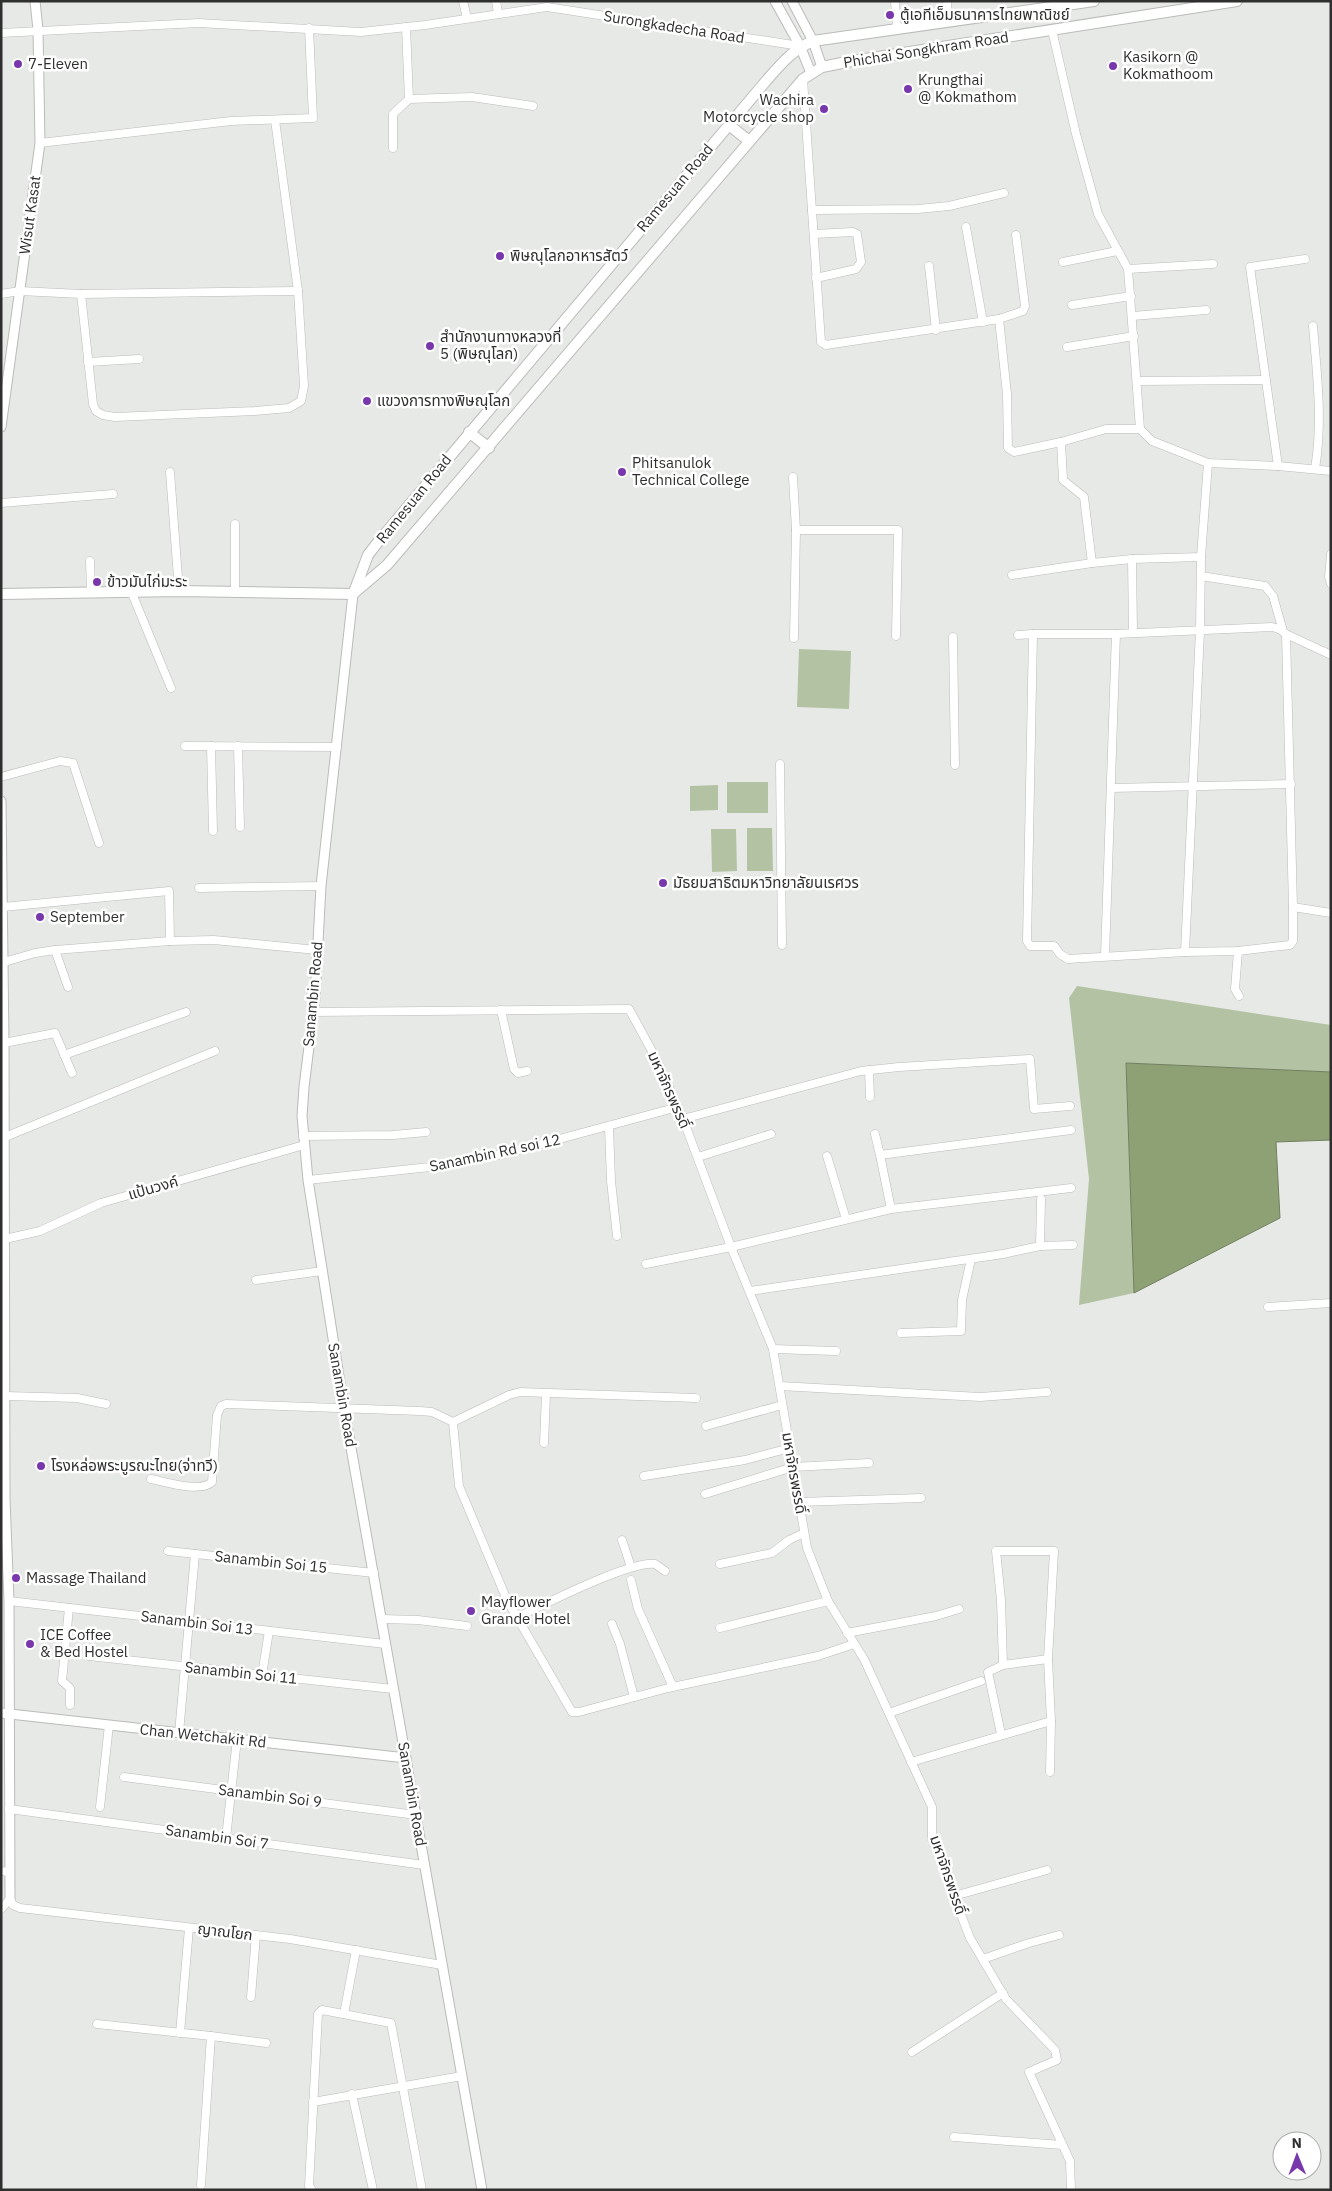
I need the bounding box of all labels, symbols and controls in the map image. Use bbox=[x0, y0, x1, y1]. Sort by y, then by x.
place label: ตู้เอทีเอ็มธนาคารไทยพาณิชย์ bbox=[900, 5, 1070, 24]
street label: Surongkadecha Road bbox=[602, 6, 746, 47]
marker: ตู้เอทีเอ็มธนาคารไทยพาณิชย์ bbox=[884, 9, 896, 21]
street label: Phichai Songkhram Road bbox=[842, 27, 1010, 72]
place label: Kasikorn @ Kokmathoom bbox=[1123, 47, 1213, 83]
place label: 7-Eleven bbox=[28, 54, 88, 73]
marker: 7-Eleven bbox=[12, 58, 24, 70]
marker: Kasikorn @ Kokmathoom bbox=[1107, 60, 1119, 72]
place label: Krungthai @ Kokmathom bbox=[918, 70, 1017, 106]
marker: Krungthai @ Kokmathom bbox=[902, 83, 914, 95]
place label: Wachira Motorcycle shop bbox=[703, 90, 814, 126]
marker: Wachira Motorcycle shop bbox=[818, 103, 830, 115]
street label: Ramesuan Road bbox=[632, 140, 717, 236]
street label: Wisut Kasat bbox=[15, 174, 44, 256]
place label: พิษณุโลกอาหารสัตว์ bbox=[510, 246, 628, 265]
marker: พิษณุโลกอาหารสัตว์ bbox=[494, 250, 506, 262]
place label: สำนักงานทางหลวงที่ 5 (พิษณุโลก) bbox=[440, 326, 561, 363]
marker: สำนักงานทางหลวงที่ 5 (พิษณุโลก) bbox=[424, 340, 436, 352]
place label: แขวงการทางพิษณุโลก bbox=[377, 391, 510, 410]
marker: แขวงการทางพิษณุโลก bbox=[361, 395, 373, 407]
street label: Ramesuan Road bbox=[372, 450, 455, 547]
place label: Phitsanulok Technical College bbox=[632, 453, 749, 489]
marker: Phitsanulok Technical College bbox=[616, 466, 628, 478]
place label: ข้าวมันไก่มะระ bbox=[107, 572, 187, 591]
marker: ข้าวมันไก่มะระ bbox=[91, 576, 103, 588]
place label: มัธยมสาธิตมหาวิทยาลัยนเรศวร bbox=[673, 873, 859, 892]
marker: มัธยมสาธิตมหาวิทยาลัยนเรศวร bbox=[657, 877, 669, 889]
place label: September bbox=[50, 907, 125, 926]
marker: September bbox=[34, 911, 46, 923]
street label: Sanambin Road bbox=[298, 941, 327, 1047]
street label: มหาจักรพรรดิ์ bbox=[644, 1048, 695, 1131]
street label: Sanambin Rd soi 12 bbox=[428, 1129, 562, 1176]
street label: แป้นวงค์ bbox=[126, 1171, 180, 1204]
street label: Sanambin Road bbox=[324, 1341, 361, 1448]
street label: มหาจักรพรรดิ์ bbox=[778, 1431, 811, 1515]
place label: โรงหล่อพระบูรณะไทย(จ่าทวี) bbox=[51, 1456, 218, 1475]
marker: โรงหล่อพระบูรณะไทย(จ่าทวี) bbox=[35, 1460, 47, 1472]
street label: Sanambin Soi 15 bbox=[214, 1546, 328, 1577]
place label: Massage Thailand bbox=[26, 1568, 147, 1587]
marker: Massage Thailand bbox=[10, 1572, 22, 1584]
place label: Mayflower Grande Hotel bbox=[481, 1592, 570, 1628]
marker: Mayflower Grande Hotel bbox=[465, 1605, 477, 1617]
street label: Sanambin Soi 13 bbox=[140, 1606, 254, 1639]
place label: ICE Coffee & Bed Hostel bbox=[40, 1625, 128, 1661]
marker: ICE Coffee & Bed Hostel bbox=[24, 1638, 36, 1650]
street label: Sanambin Soi 11 bbox=[184, 1657, 298, 1688]
street label: Chan Wetchakit Rd bbox=[139, 1719, 267, 1752]
street label: Sanambin Road bbox=[394, 1740, 431, 1847]
street label: Sanambin Soi 9 bbox=[217, 1780, 323, 1811]
street label: Sanambin Soi 7 bbox=[164, 1820, 270, 1853]
street label: มหาจักรพรรดิ์ bbox=[926, 1833, 971, 1917]
street label: ญาณโยก bbox=[196, 1919, 254, 1944]
north arrow bbox=[1272, 2131, 1322, 2181]
text: N bbox=[1292, 2134, 1302, 2152]

